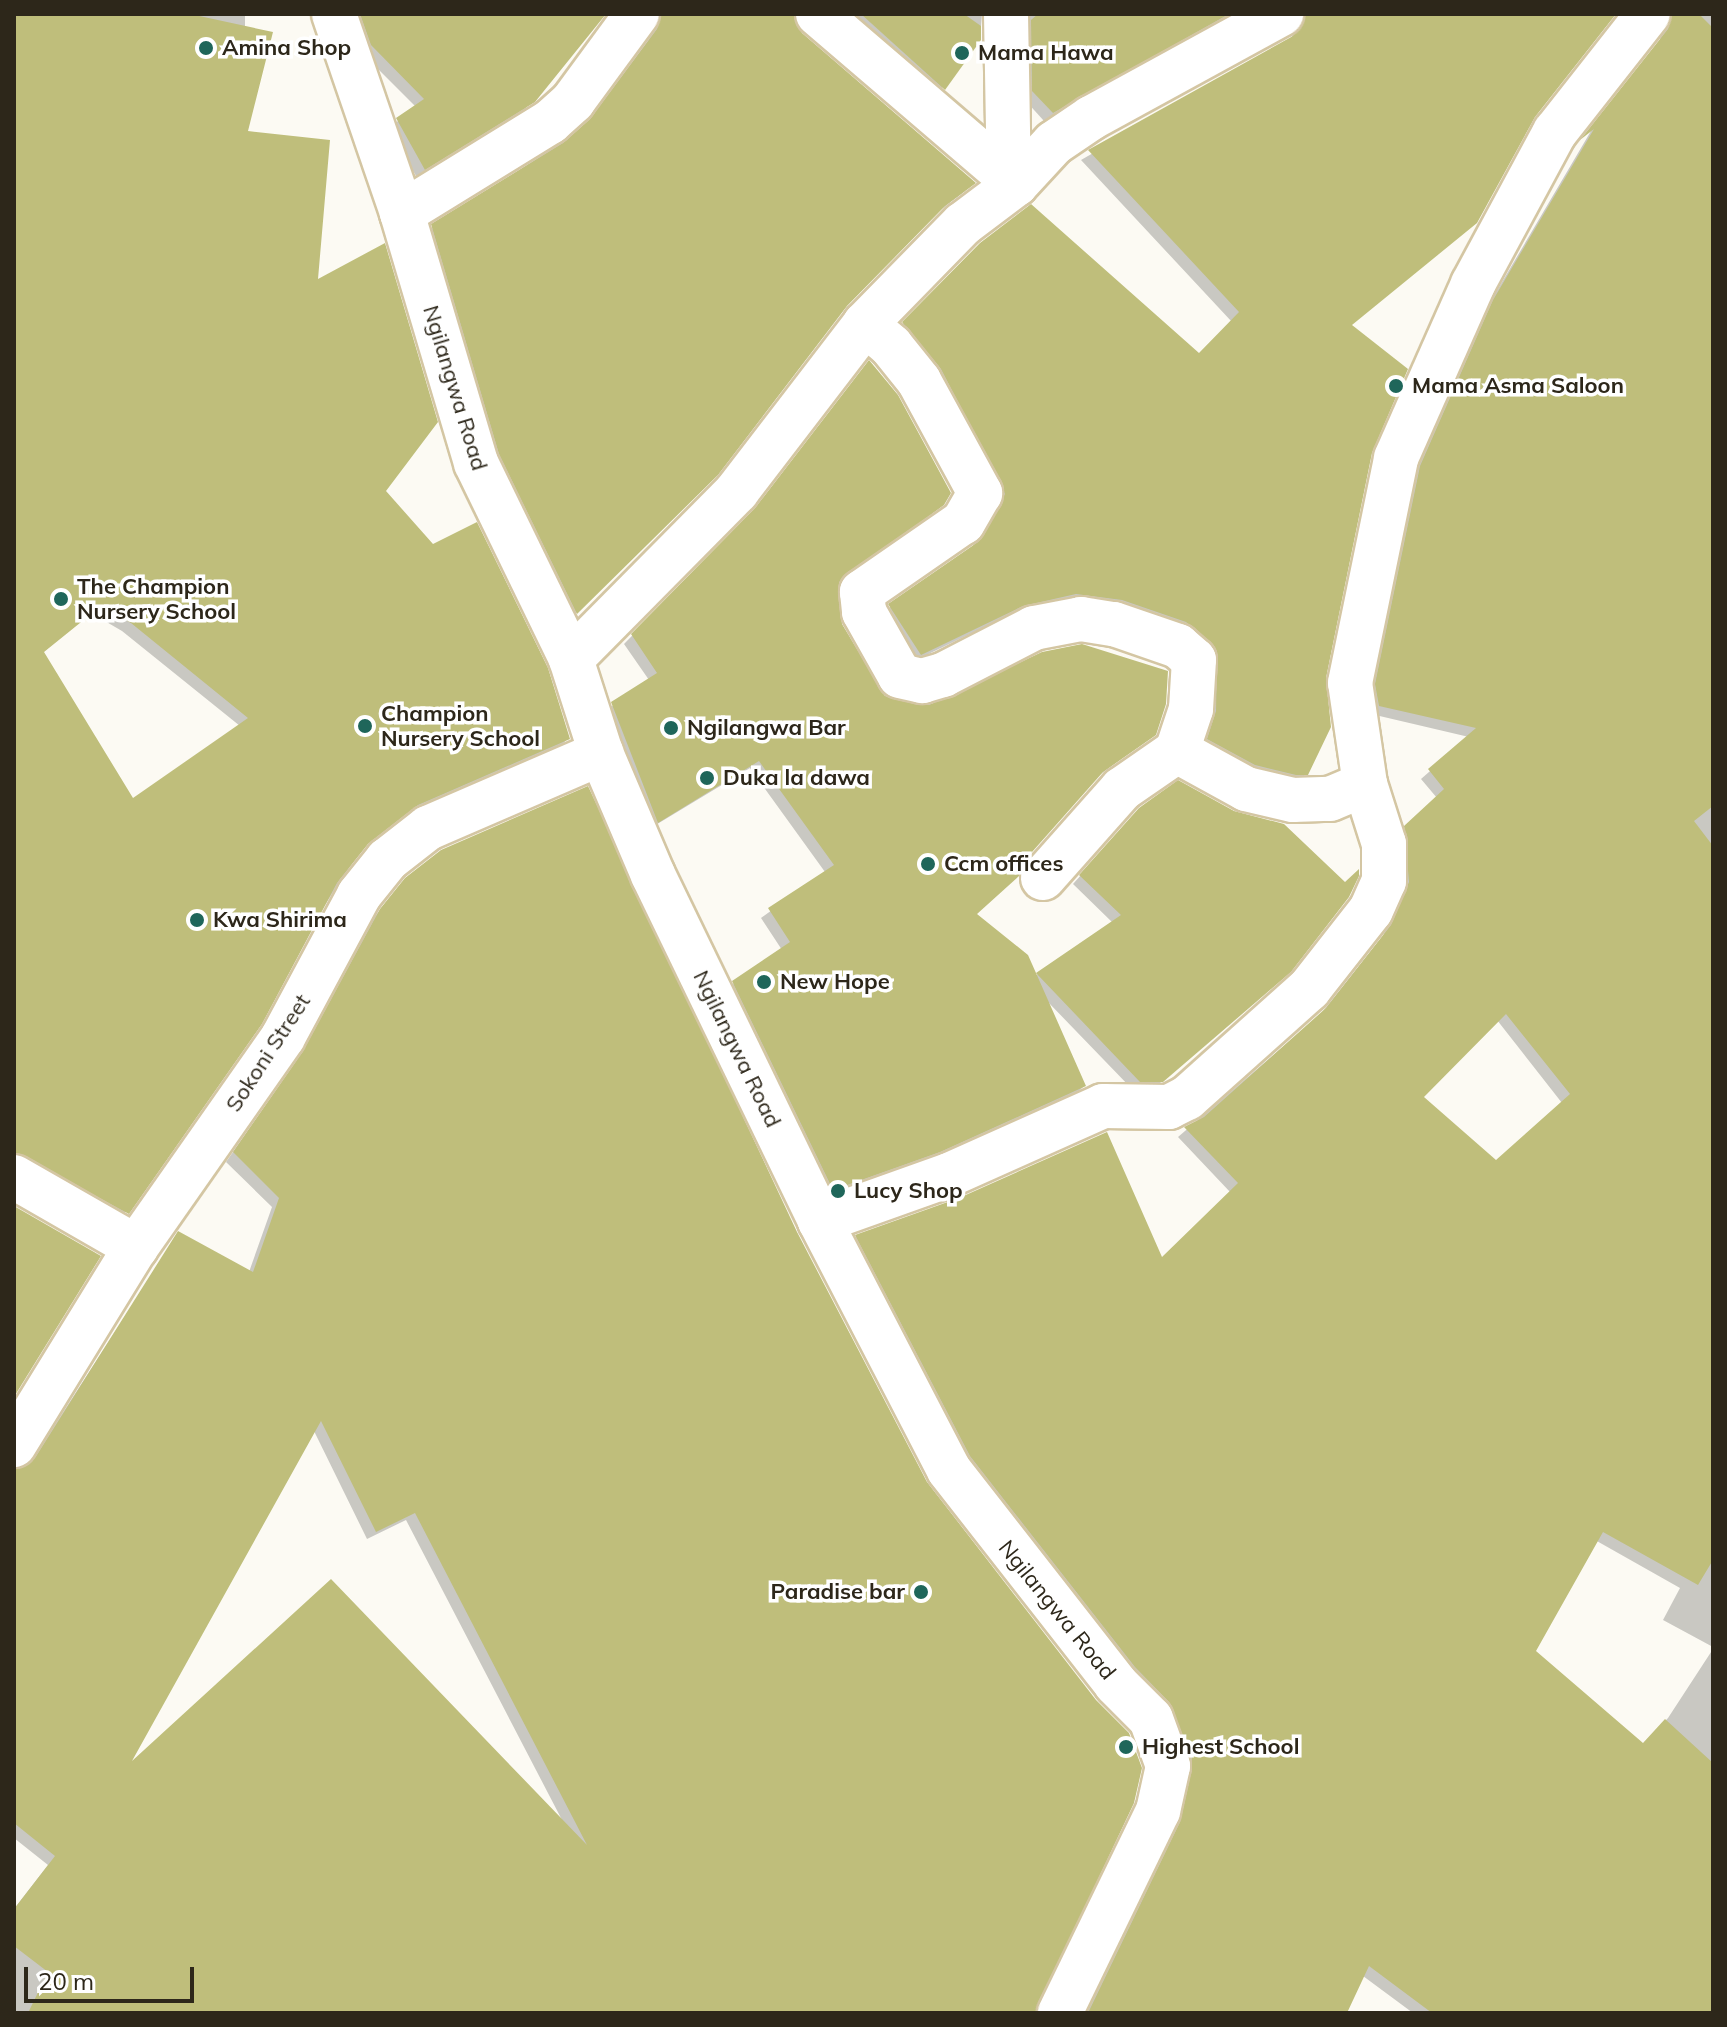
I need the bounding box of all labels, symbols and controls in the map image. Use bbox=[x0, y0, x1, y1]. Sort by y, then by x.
place label: Amina Shop bbox=[222, 35, 351, 61]
marker: Amina Shop bbox=[197, 39, 215, 57]
place label: Mama Hawa bbox=[978, 40, 1114, 66]
marker: Mama Hawa bbox=[953, 44, 971, 62]
street label: Ngilangwa Road bbox=[417, 302, 493, 474]
place label: Mama Asma Saloon bbox=[1412, 373, 1624, 399]
marker: Mama Asma Saloon bbox=[1387, 377, 1405, 395]
place label: The Champion Nursery School bbox=[77, 573, 236, 624]
marker: The Champion Nursery School bbox=[52, 590, 70, 608]
place label: Champion Nursery School bbox=[381, 700, 540, 752]
place label: Ngilangwa Bar bbox=[687, 715, 846, 741]
marker: Champion Nursery School bbox=[356, 717, 374, 735]
marker: Ngilangwa Bar bbox=[662, 719, 680, 737]
place label: Duka la dawa bbox=[723, 765, 870, 791]
marker: Duka la dawa bbox=[698, 769, 716, 787]
place label: Ccm offices bbox=[944, 851, 1063, 877]
marker: Ccm offices bbox=[919, 855, 937, 873]
place label: Kwa Shirima bbox=[213, 907, 347, 933]
marker: Kwa Shirima bbox=[188, 911, 206, 929]
street label: Ngilangwa Road bbox=[688, 966, 786, 1132]
place label: New Hope bbox=[780, 969, 890, 995]
marker: New Hope bbox=[755, 973, 773, 991]
street label: Sokoni Street bbox=[220, 989, 316, 1117]
place label: Lucy Shop bbox=[854, 1178, 963, 1204]
marker: Lucy Shop bbox=[829, 1182, 847, 1200]
street label: Ngilangwa Road bbox=[993, 1535, 1121, 1685]
place label: Paradise bar bbox=[771, 1579, 905, 1605]
marker: Paradise bar bbox=[912, 1583, 930, 1601]
place label: Highest School bbox=[1142, 1734, 1299, 1760]
marker: Highest School bbox=[1117, 1738, 1135, 1756]
scale bar bbox=[28, 1951, 198, 2001]
text: 20 m bbox=[38, 1966, 94, 1996]

